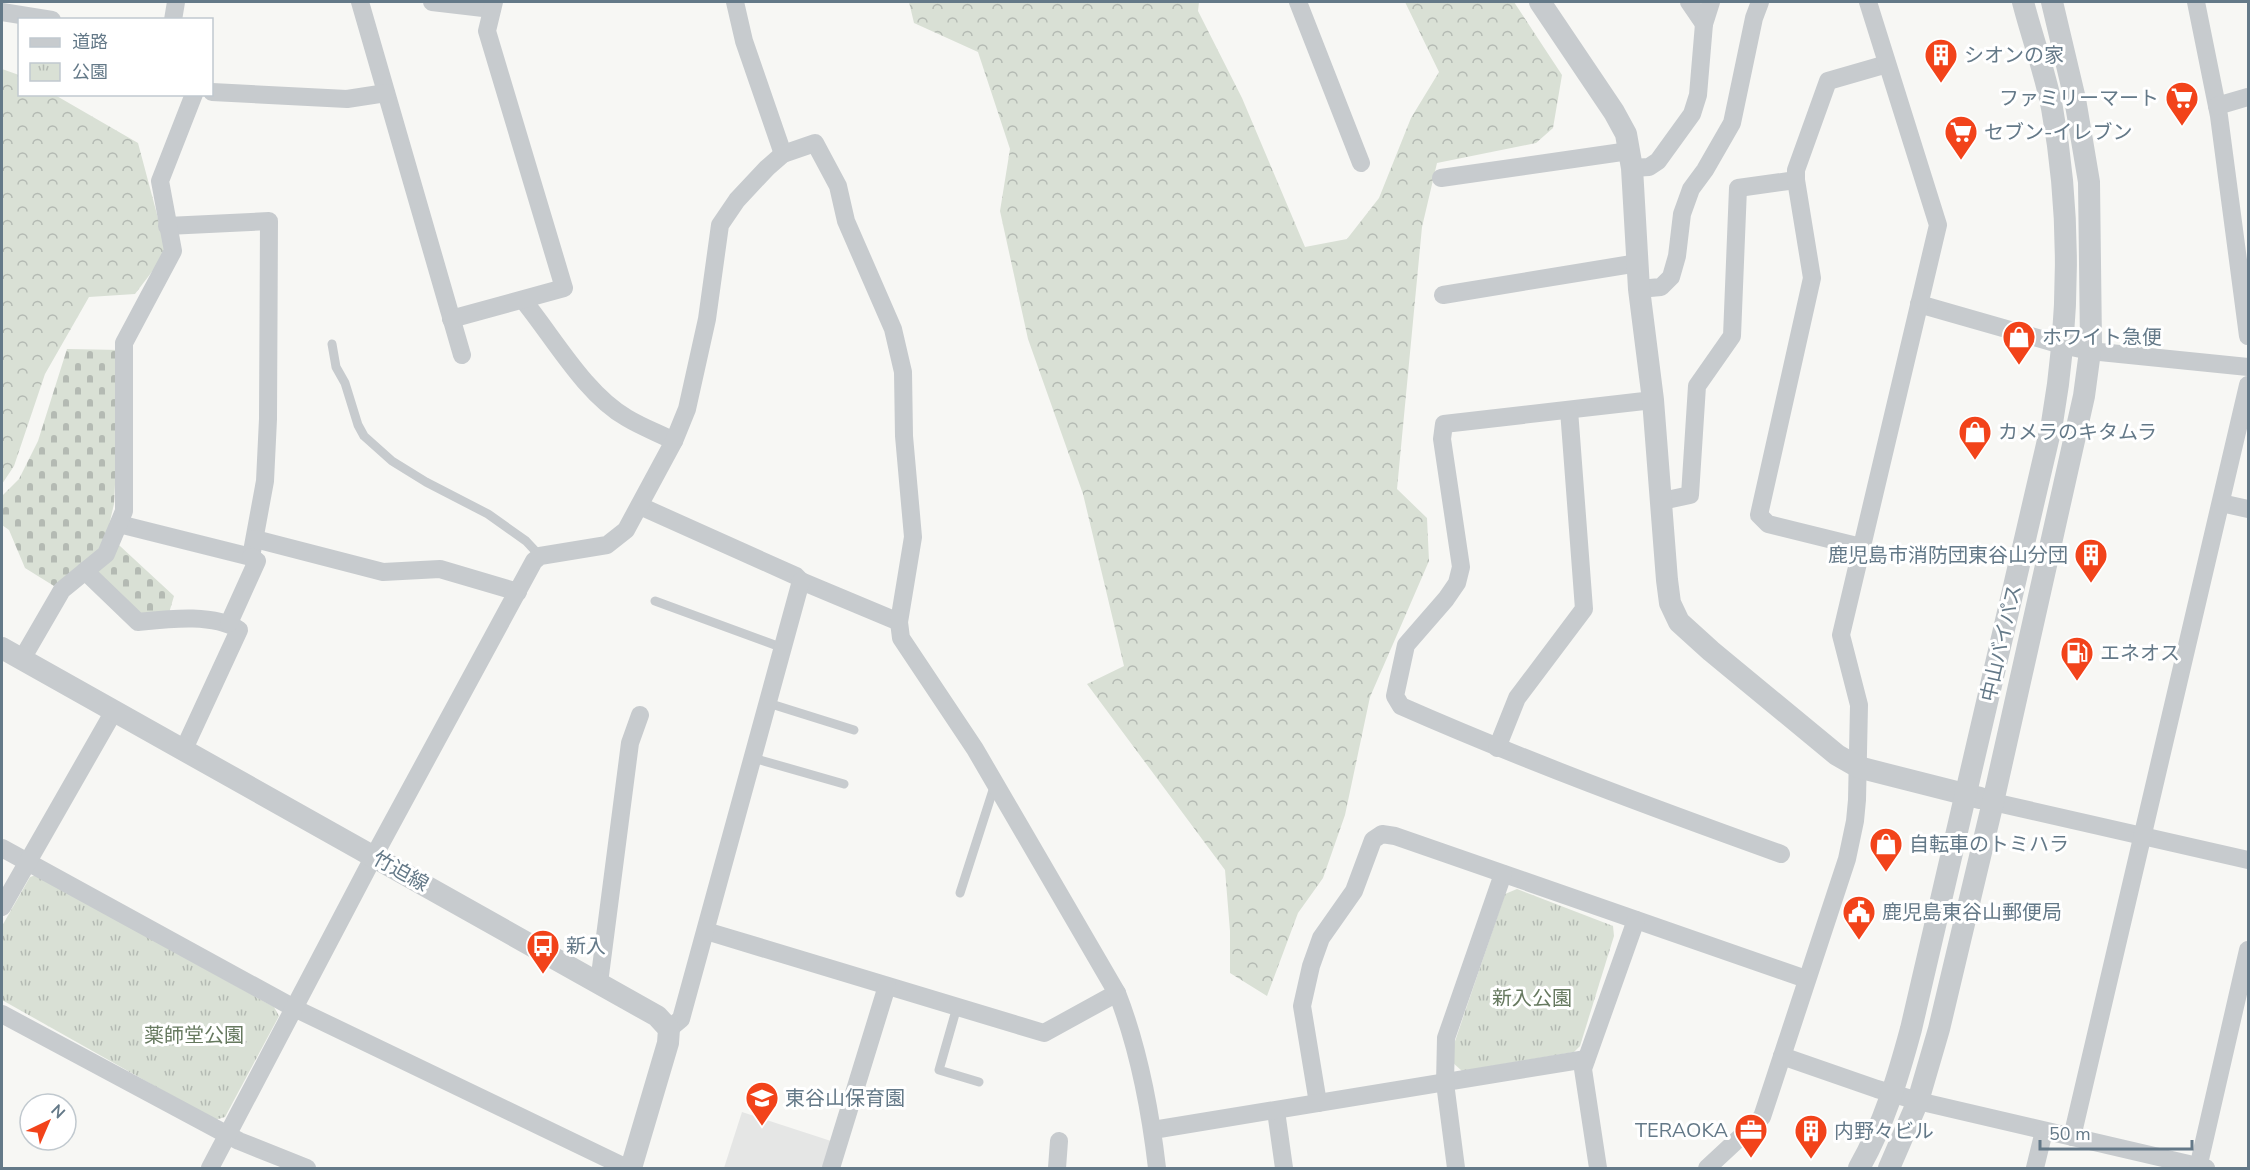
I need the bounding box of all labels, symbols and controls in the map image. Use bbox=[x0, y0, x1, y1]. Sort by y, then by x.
legend bbox=[18, 18, 213, 96]
text: 道路 bbox=[72, 30, 108, 54]
building icon: シオンの家 bbox=[1923, 37, 1959, 84]
place label: シオンの家 bbox=[1964, 42, 2064, 69]
text: 公園 bbox=[72, 60, 108, 84]
supermarket icon: ファミリーマート bbox=[2164, 80, 2200, 127]
place label: ファミリーマート bbox=[1999, 85, 2159, 112]
supermarket icon: セブン-イレブン bbox=[1943, 114, 1979, 161]
place label: セブン-イレブン bbox=[1984, 119, 2132, 146]
shop icon: ホワイト急便 bbox=[2001, 319, 2037, 366]
place label: ホワイト急便 bbox=[2042, 324, 2162, 351]
shop icon: カメラのキタムラ bbox=[1957, 414, 1993, 461]
place label: カメラのキタムラ bbox=[1998, 419, 2157, 446]
building icon: 鹿児島市消防団東谷山分団 bbox=[2073, 537, 2109, 584]
place label: 鹿児島市消防団東谷山分団 bbox=[1828, 542, 2068, 569]
street label: 中山バイパス bbox=[1975, 582, 2028, 704]
fuel station icon: エネオス bbox=[2059, 635, 2095, 682]
place label: エネオス bbox=[2100, 640, 2180, 667]
shop icon: 自転車のトミハラ bbox=[1868, 826, 1904, 873]
place label: 自転車のトミハラ bbox=[1909, 831, 2069, 858]
street label: 竹迫線 bbox=[368, 845, 434, 898]
public building icon: 鹿児島東谷山郵便局 bbox=[1841, 894, 1877, 941]
place label: 鹿児島東谷山郵便局 bbox=[1882, 899, 2062, 926]
bus stop icon: 新入 bbox=[525, 928, 561, 975]
place label: 新入 bbox=[566, 933, 606, 960]
park label: 新入公園 bbox=[1492, 985, 1572, 1012]
park label: 薬師堂公園 bbox=[144, 1022, 244, 1049]
school or university icon: 東谷山保育園 bbox=[744, 1080, 780, 1127]
place label: 東谷山保育園 bbox=[785, 1085, 905, 1112]
north arrow bbox=[18, 1092, 78, 1152]
text: N bbox=[46, 1100, 70, 1124]
office icon: TERAOKA bbox=[1733, 1112, 1769, 1159]
building icon: 内野々ビル bbox=[1793, 1113, 1829, 1160]
scale bar bbox=[2040, 1113, 2192, 1151]
place label: TERAOKA bbox=[1635, 1117, 1728, 1144]
place label: 内野々ビル bbox=[1834, 1118, 1934, 1145]
text: 50 m bbox=[2049, 1122, 2091, 1146]

